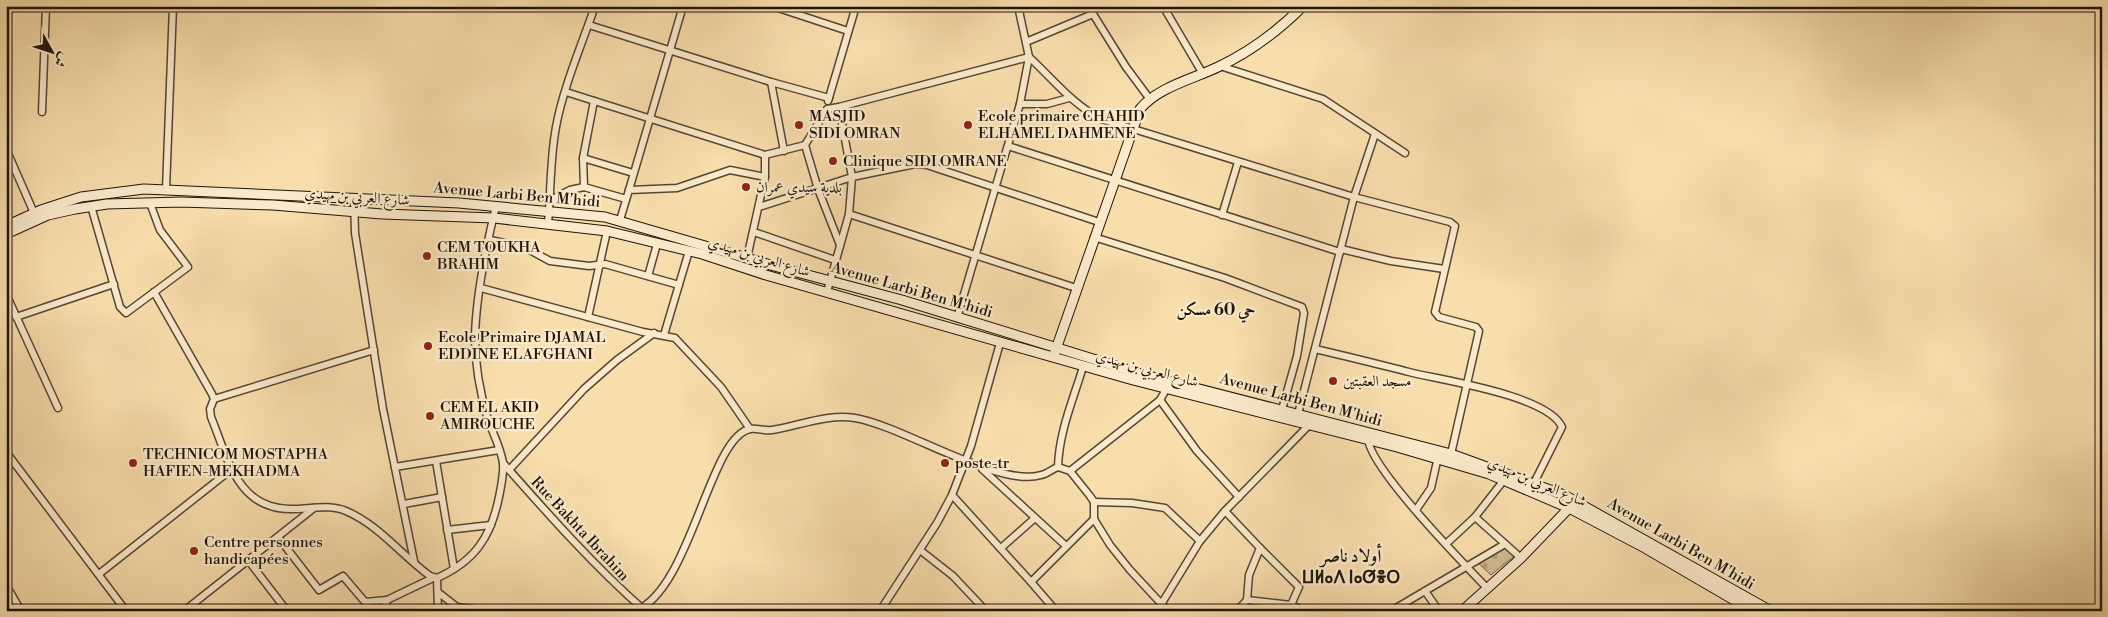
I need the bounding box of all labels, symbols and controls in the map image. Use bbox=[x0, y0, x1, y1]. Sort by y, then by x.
north arrow bbox=[28, 28, 78, 78]
text: ش bbox=[50, 49, 73, 71]
place label: MASJID SIDI OMRAN bbox=[809, 107, 900, 143]
place label: Ecole primaire CHAHID ELHAMEL DAHMENE bbox=[978, 107, 1145, 143]
marker: MASJID SIDI OMRAN bbox=[793, 119, 805, 131]
marker: Ecole primaire CHAHID ELHAMEL DAHMENE bbox=[962, 119, 974, 131]
place label: Clinique SIDI OMRANE bbox=[843, 152, 1007, 171]
marker: Clinique SIDI OMRANE bbox=[827, 155, 839, 167]
street label: Avenue Larbi Ben M'hidi bbox=[432, 178, 601, 212]
place label: بلدية سيدي عمران bbox=[756, 178, 842, 199]
marker: بلدية سيدي عمران bbox=[740, 181, 752, 193]
street label: شارع العربي بن مهيدي bbox=[304, 184, 410, 213]
street label: شارع العربي بن مهيدي bbox=[705, 233, 812, 284]
place label: CEM TOUKHA BRAHIM bbox=[436, 238, 541, 274]
marker: CEM TOUKHA BRAHIM bbox=[421, 250, 433, 262]
street label: Avenue Larbi Ben M'hidi bbox=[828, 258, 995, 322]
district label: حي 60 مسكن bbox=[1177, 300, 1256, 323]
place label: Ecole Primaire DJAMAL EDDINE ELAFGHANI bbox=[438, 328, 605, 364]
marker: Ecole Primaire DJAMAL EDDINE ELAFGHANI bbox=[422, 340, 434, 352]
street label: شارع العربي بن مهيدي bbox=[1093, 346, 1200, 395]
street label: Avenue Larbi Ben M'hidi bbox=[1217, 369, 1384, 431]
place label: مسجد العقبتين bbox=[1343, 372, 1411, 391]
marker: مسجد العقبتين bbox=[1327, 375, 1339, 387]
place label: CEM EL AKID AMIROUCHE bbox=[439, 398, 539, 434]
marker: CEM EL AKID AMIROUCHE bbox=[424, 410, 436, 422]
place label: TECHNICOM MOSTAPHA HAFIEN-MEKHADMA bbox=[143, 445, 329, 481]
street label: شارع العربي بن مهيدي bbox=[1484, 453, 1589, 514]
place label: poste-tr bbox=[955, 454, 1010, 473]
marker: TECHNICOM MOSTAPHA HAFIEN-MEKHADMA bbox=[127, 457, 139, 469]
marker: poste-tr bbox=[939, 457, 951, 469]
street label: Rue Bakhta Ibrahim bbox=[527, 473, 633, 585]
street label: Avenue Larbi Ben M'hidi bbox=[1603, 493, 1758, 594]
place label: Centre personnes handicapées bbox=[204, 533, 323, 569]
district label: أولاد ناصر ⵡⵍⴰⴷ ⵏⴰⵚⴻⵔ bbox=[1302, 543, 1400, 589]
marker: Centre personnes handicapées bbox=[188, 545, 200, 557]

